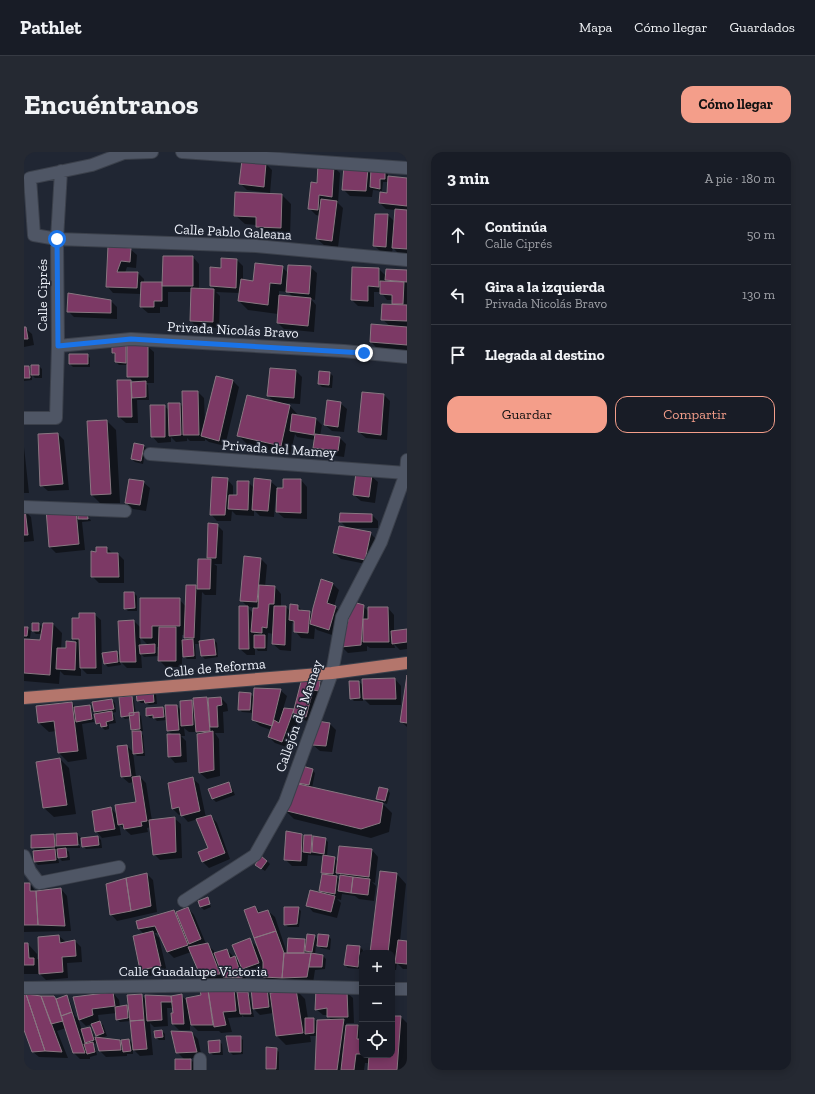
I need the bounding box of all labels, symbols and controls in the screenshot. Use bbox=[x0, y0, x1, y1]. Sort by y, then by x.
text: Pathlet bbox=[20, 16, 82, 39]
text: Mapa bbox=[579, 19, 612, 36]
text: Cómo llegar bbox=[634, 19, 707, 36]
text: Guardados bbox=[729, 19, 795, 36]
button: Cómo llegar bbox=[681, 86, 791, 123]
text: Encuéntranos bbox=[24, 88, 199, 121]
text: 3 min bbox=[447, 168, 489, 188]
text: A pie · 180 m bbox=[705, 171, 775, 186]
text: Continúa bbox=[485, 218, 547, 236]
street label: Calle Pablo Galeana bbox=[174, 220, 292, 244]
icon: ahead bbox=[447, 224, 469, 246]
text: 50 m bbox=[747, 227, 775, 242]
route start bbox=[48, 230, 66, 248]
text: Calle Ciprés bbox=[485, 236, 552, 251]
street label: Calle Ciprés bbox=[34, 259, 51, 331]
text: Gira a la izquierda bbox=[485, 278, 605, 296]
icon: left bbox=[447, 284, 469, 306]
text: 130 m bbox=[742, 287, 775, 302]
text: Privada Nicolás Bravo bbox=[485, 296, 607, 311]
street label: Privada Nicolás Bravo bbox=[167, 318, 299, 342]
route end bbox=[355, 344, 373, 362]
icon: arrive bbox=[447, 344, 469, 366]
text: Llegada al destino bbox=[485, 346, 605, 364]
button: Guardar bbox=[447, 396, 607, 433]
button: Compartir bbox=[615, 396, 775, 433]
street label: Privada del Mamey bbox=[221, 437, 338, 462]
street label: Calle de Reforma bbox=[164, 655, 267, 681]
street label: Callejón del Mamey bbox=[272, 657, 326, 774]
map controls bbox=[359, 950, 395, 1058]
button: + bbox=[359, 950, 395, 986]
street label: Calle Guadalupe Victoria bbox=[119, 963, 267, 980]
button: − bbox=[359, 986, 395, 1022]
button: locate bbox=[359, 1022, 395, 1058]

